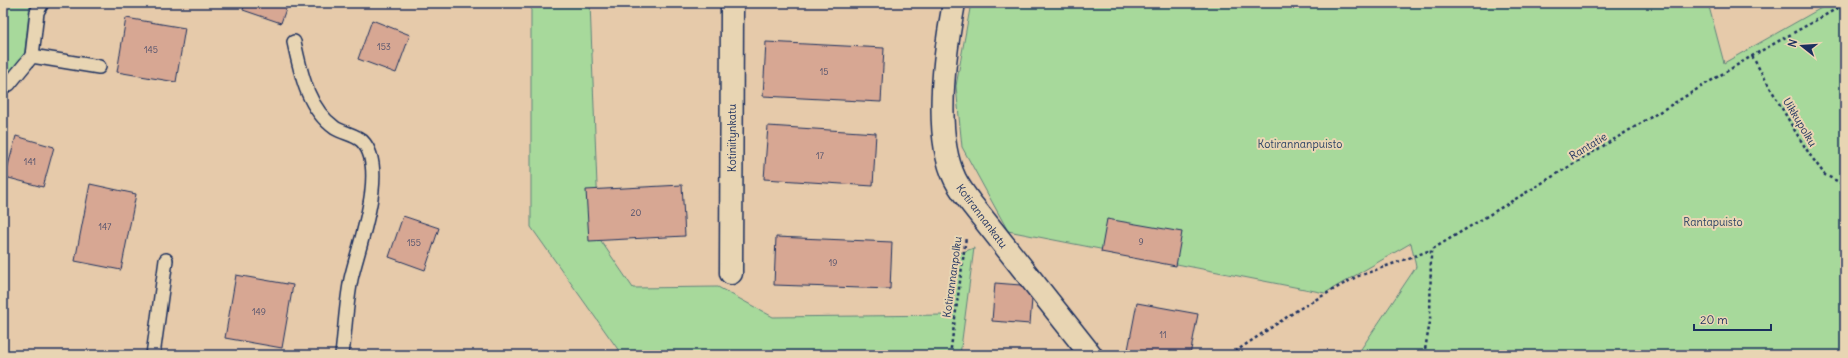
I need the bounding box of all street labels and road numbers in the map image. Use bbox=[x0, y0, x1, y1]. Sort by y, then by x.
street label: Uikkupolku bbox=[1780, 95, 1820, 149]
street label: Kotiniitynkatu bbox=[725, 103, 739, 172]
street label: Rantatie bbox=[1567, 129, 1609, 163]
street label: Kotirannankatu bbox=[953, 181, 1011, 251]
street label: Kotirannanpolku bbox=[939, 235, 965, 319]

